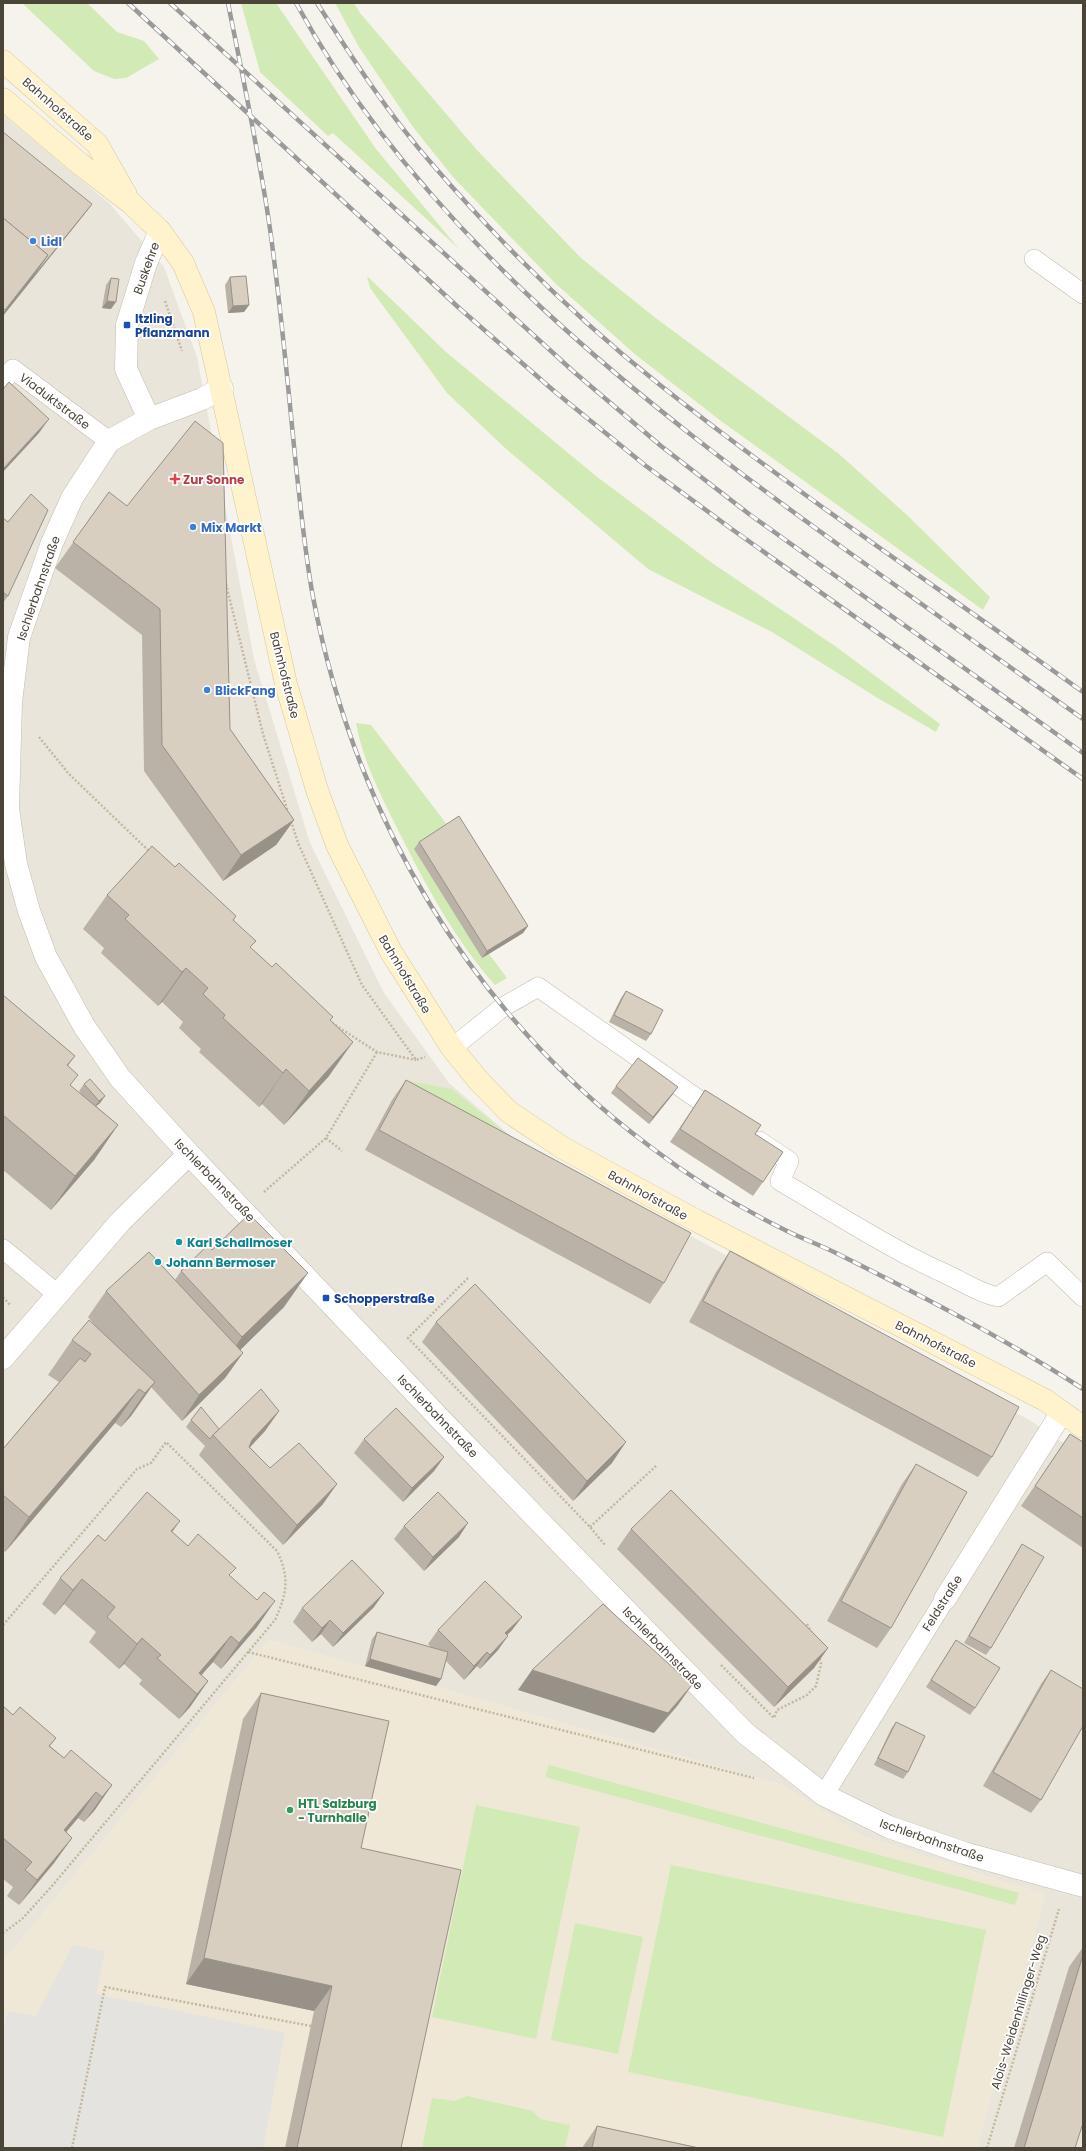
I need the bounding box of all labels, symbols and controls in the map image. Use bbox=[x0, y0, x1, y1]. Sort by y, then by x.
street label: Bahnhofstraße bbox=[19, 73, 97, 145]
place label: Lidl bbox=[41, 233, 62, 250]
marker: Lidl bbox=[28, 236, 38, 246]
street label: Buskehre bbox=[129, 239, 163, 297]
place label: Itzling Pflanzmann bbox=[135, 310, 210, 341]
marker: Itzling Pflanzmann bbox=[122, 320, 132, 330]
street label: Viaduktstraße bbox=[16, 369, 94, 433]
place label: Zur Sonne bbox=[183, 471, 245, 488]
marker: Zur Sonne bbox=[170, 474, 180, 484]
place label: Mix Markt bbox=[201, 519, 262, 536]
marker: Mix Markt bbox=[188, 522, 198, 532]
street label: Ischlerbahnstraße bbox=[12, 533, 64, 643]
street label: Bahnhofstraße bbox=[266, 630, 304, 720]
place label: BlickFang bbox=[215, 682, 276, 699]
marker: BlickFang bbox=[202, 685, 212, 695]
street label: Bahnhofstraße bbox=[375, 931, 435, 1017]
street label: Ischlerbahnstraße bbox=[171, 1135, 259, 1225]
street label: Bahnhofstraße bbox=[605, 1166, 691, 1224]
place label: Karl Schallmoser bbox=[187, 1234, 292, 1251]
marker: Karl Schallmoser bbox=[174, 1237, 184, 1247]
place label: Johann Bermoser bbox=[166, 1254, 276, 1271]
marker: Johann Bermoser bbox=[153, 1257, 163, 1267]
place label: Schopperstraße bbox=[334, 1290, 435, 1307]
marker: Schopperstraße bbox=[321, 1293, 331, 1303]
street label: Bahnhofstraße bbox=[893, 1316, 979, 1372]
street label: Ischlerbahnstraße bbox=[394, 1371, 482, 1461]
street label: Feldstraße bbox=[918, 1572, 966, 1634]
street label: Ischlerbahnstraße bbox=[619, 1603, 707, 1693]
place label: HTL Salzburg - Turnhalle bbox=[298, 1795, 377, 1826]
marker: HTL Salzburg - Turnhalle bbox=[285, 1805, 295, 1815]
street label: Ischlerbahnstraße bbox=[877, 1814, 987, 1866]
street label: Alois-Weidenhillinger-Weg bbox=[986, 1933, 1050, 2091]

